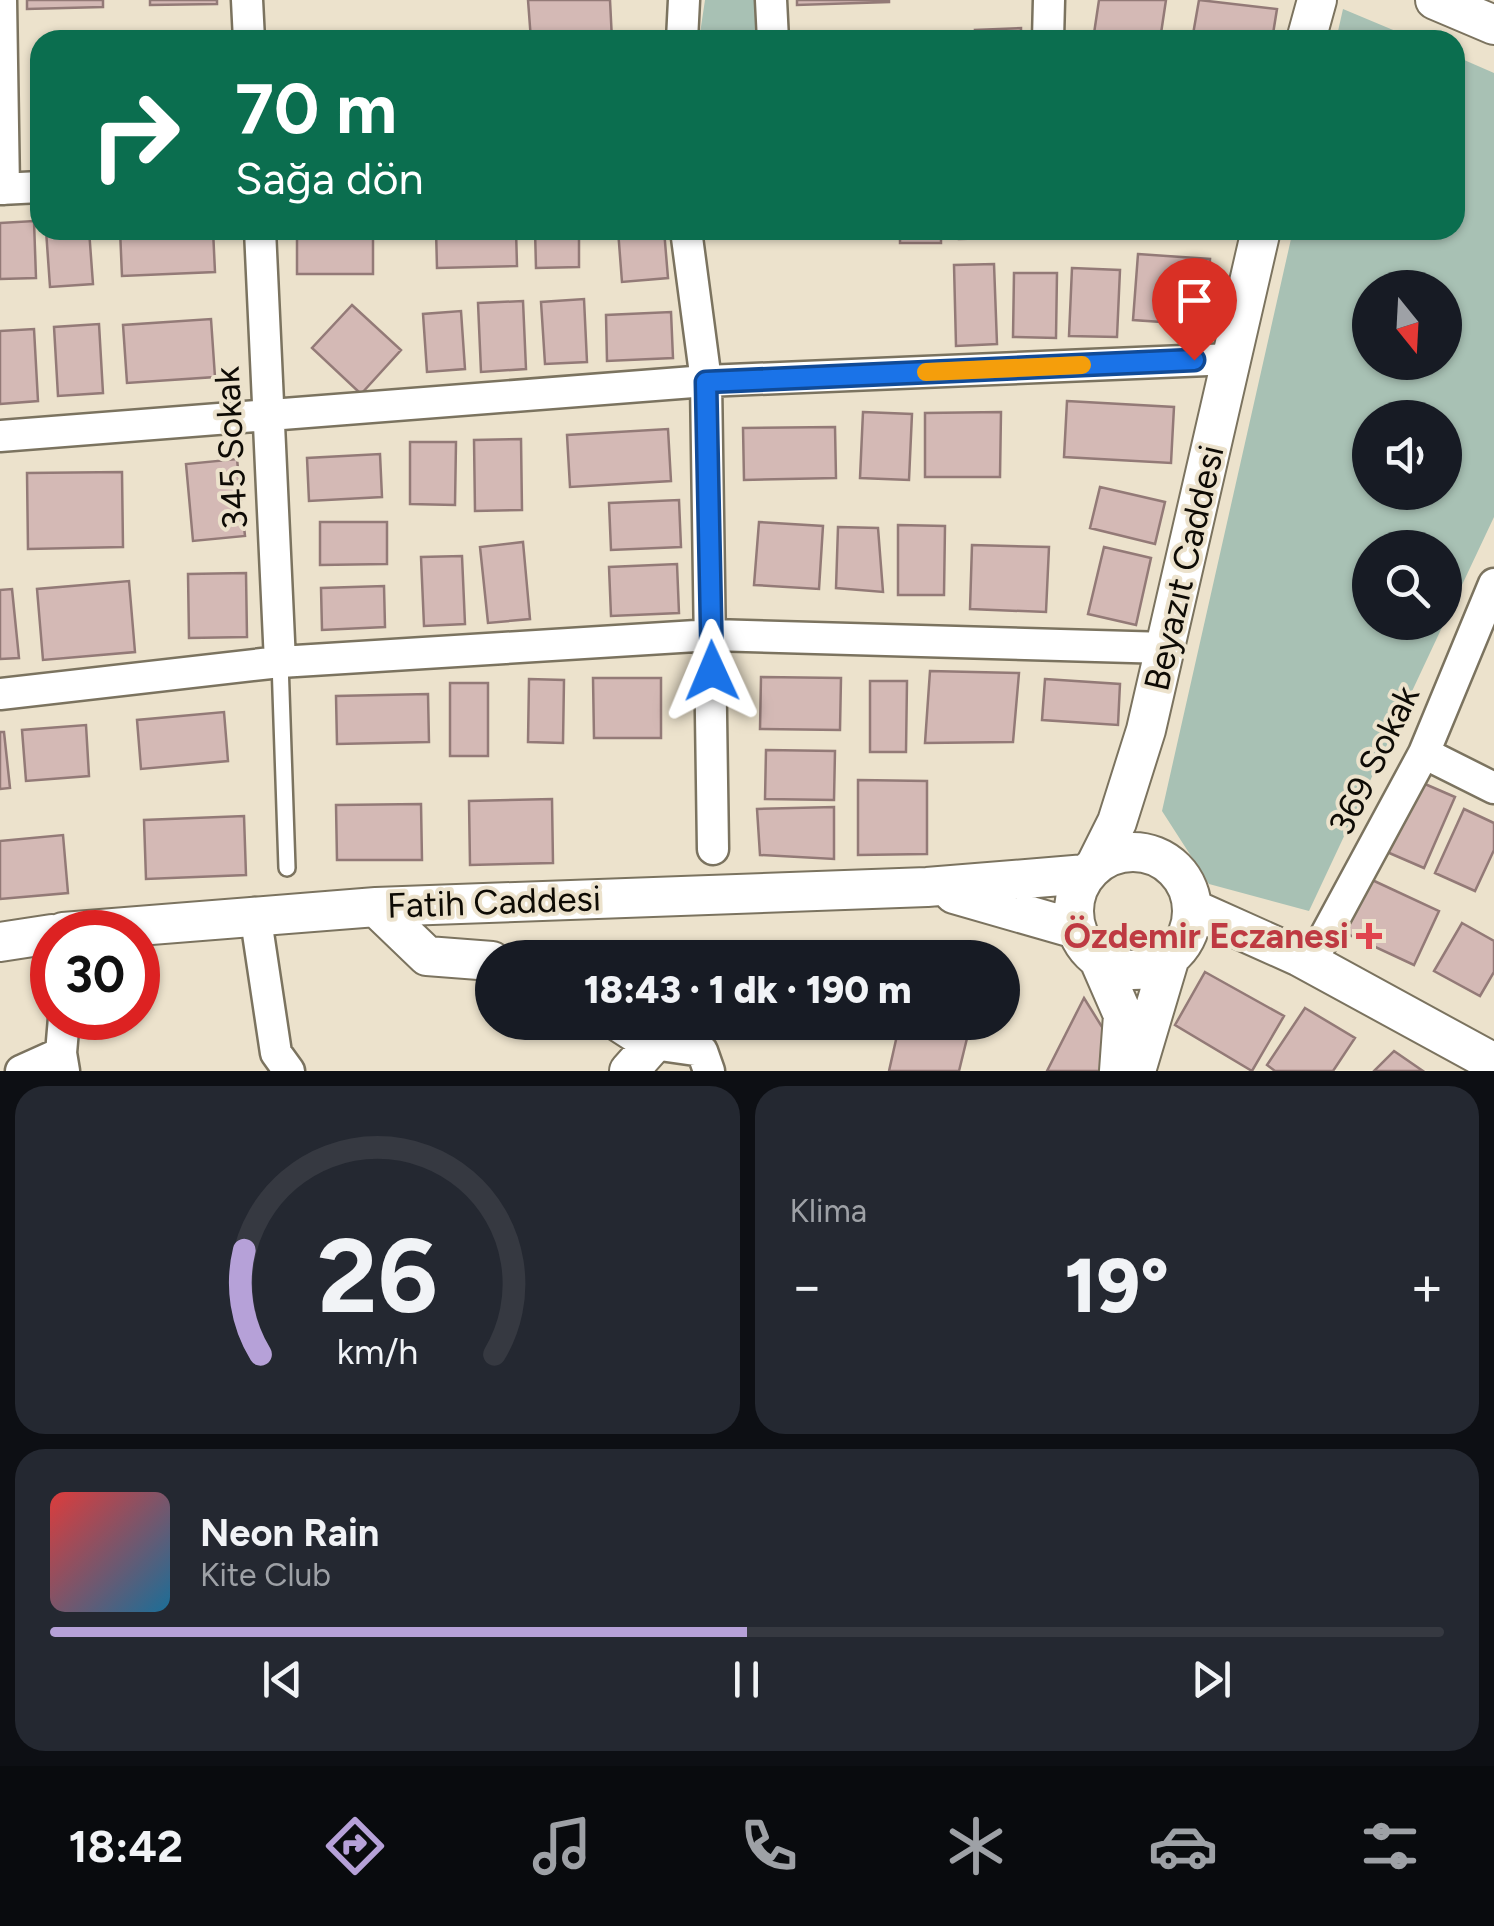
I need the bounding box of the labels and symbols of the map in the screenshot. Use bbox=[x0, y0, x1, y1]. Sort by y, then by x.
pin bbox=[1152, 258, 1237, 361]
north arrow bbox=[1352, 270, 1462, 380]
street label: 345 Sokak bbox=[206, 366, 256, 530]
street label: Beyazıt Caddesi bbox=[1135, 441, 1233, 695]
position arrow bbox=[660, 619, 764, 723]
street label: 369 Sokak bbox=[1320, 679, 1428, 841]
street label: Fatih Caddesi bbox=[386, 877, 602, 927]
speed limit sign: 30 bbox=[30, 910, 160, 1040]
place label: Özdemir Eczanesi bbox=[1063, 915, 1349, 957]
marker: Özdemir Eczanesi bbox=[1358, 925, 1380, 947]

